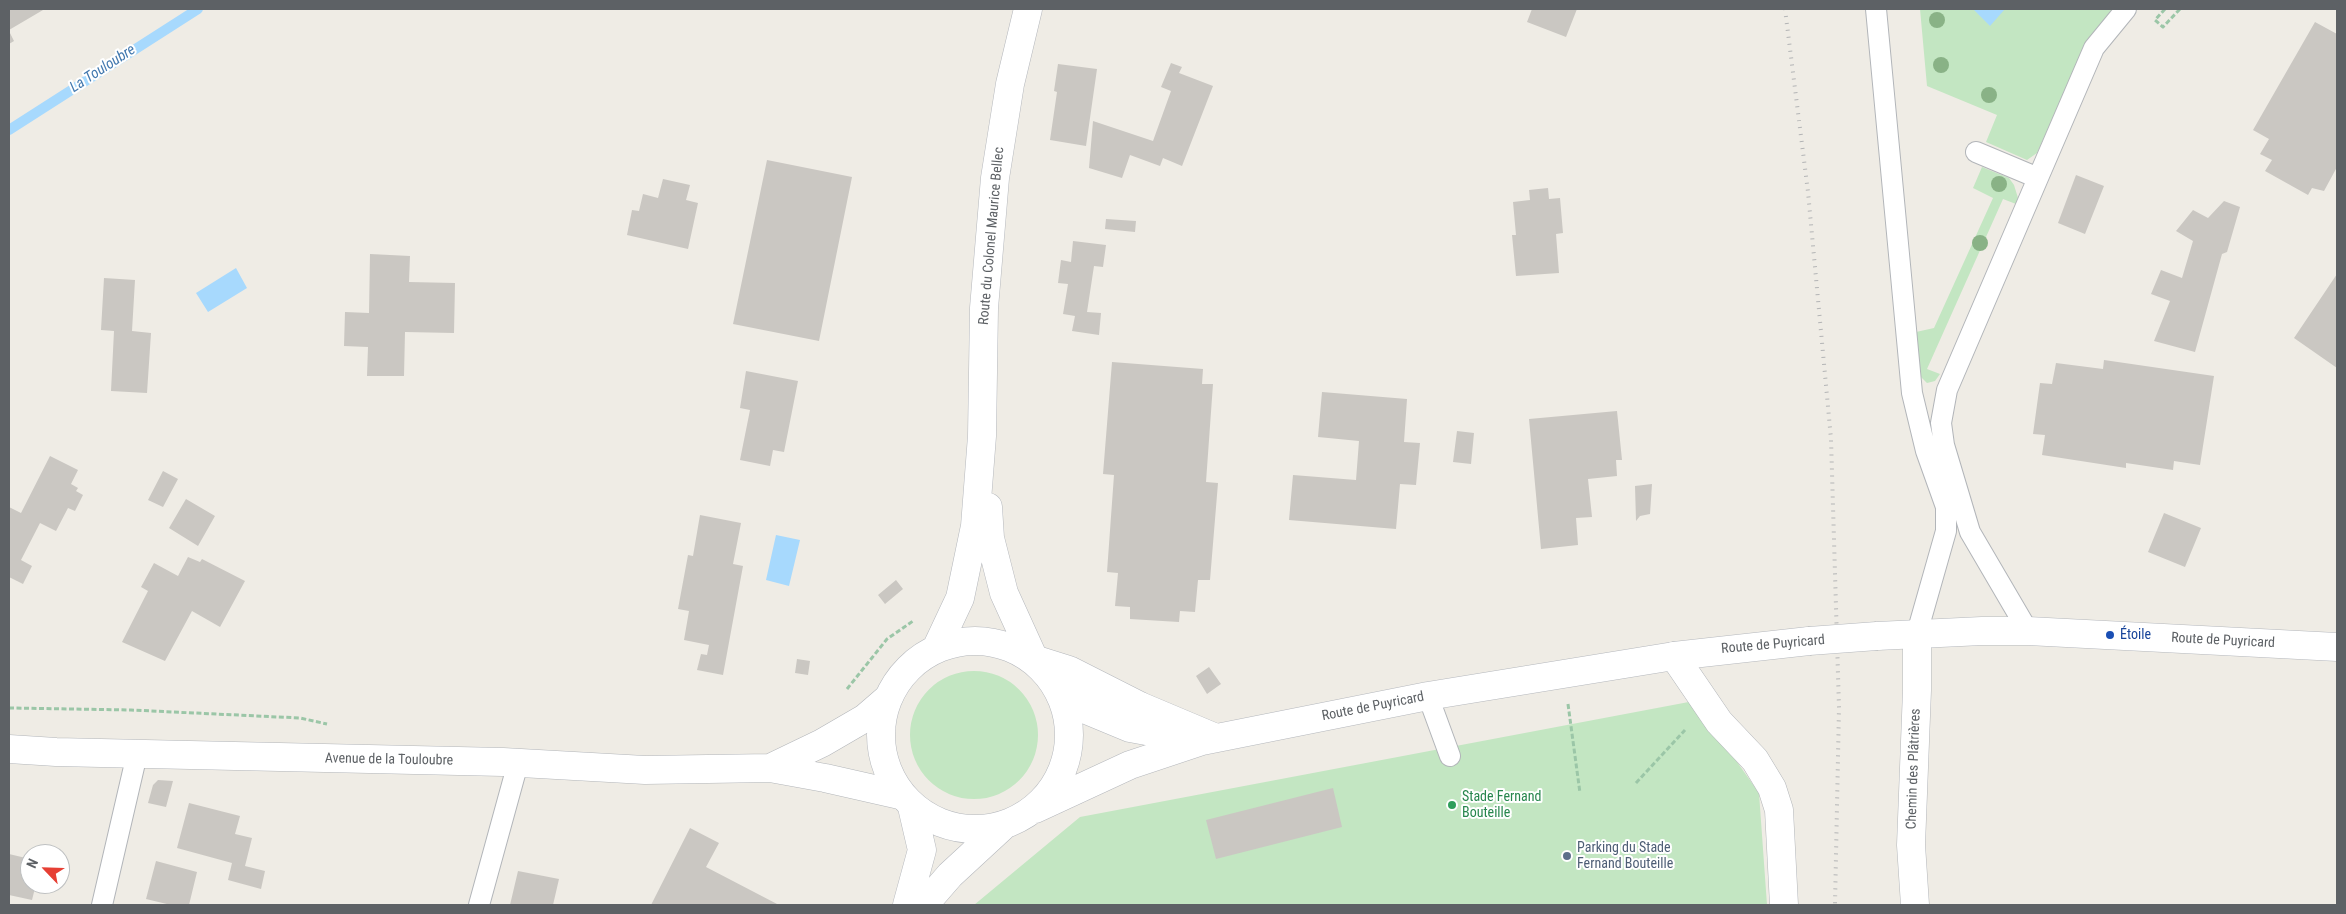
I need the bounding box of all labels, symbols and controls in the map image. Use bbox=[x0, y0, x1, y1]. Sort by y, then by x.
water label: La Touloubre bbox=[67, 41, 139, 97]
street label: Route du Colonel Maurice Bellec bbox=[976, 146, 1008, 326]
place label: Étoile bbox=[2120, 627, 2151, 643]
marker: Étoile bbox=[2104, 629, 2116, 641]
street label: Route de Puyricard bbox=[2171, 630, 2275, 652]
street label: Route de Puyricard bbox=[1720, 632, 1826, 658]
street label: Route de Puyricard bbox=[1320, 689, 1426, 725]
street label: Chemin des Plâtrières bbox=[1903, 708, 1925, 830]
street label: Avenue de la Touloubre bbox=[325, 750, 453, 770]
place label: Stade Fernand Bouteille bbox=[1462, 789, 1541, 822]
marker: Stade Fernand Bouteille bbox=[1446, 799, 1458, 811]
place label: Parking du Stade Fernand Bouteille bbox=[1577, 840, 1673, 872]
north arrow bbox=[20, 844, 70, 894]
marker: Parking du Stade Fernand Bouteille bbox=[1561, 850, 1573, 862]
text: N bbox=[23, 856, 41, 870]

